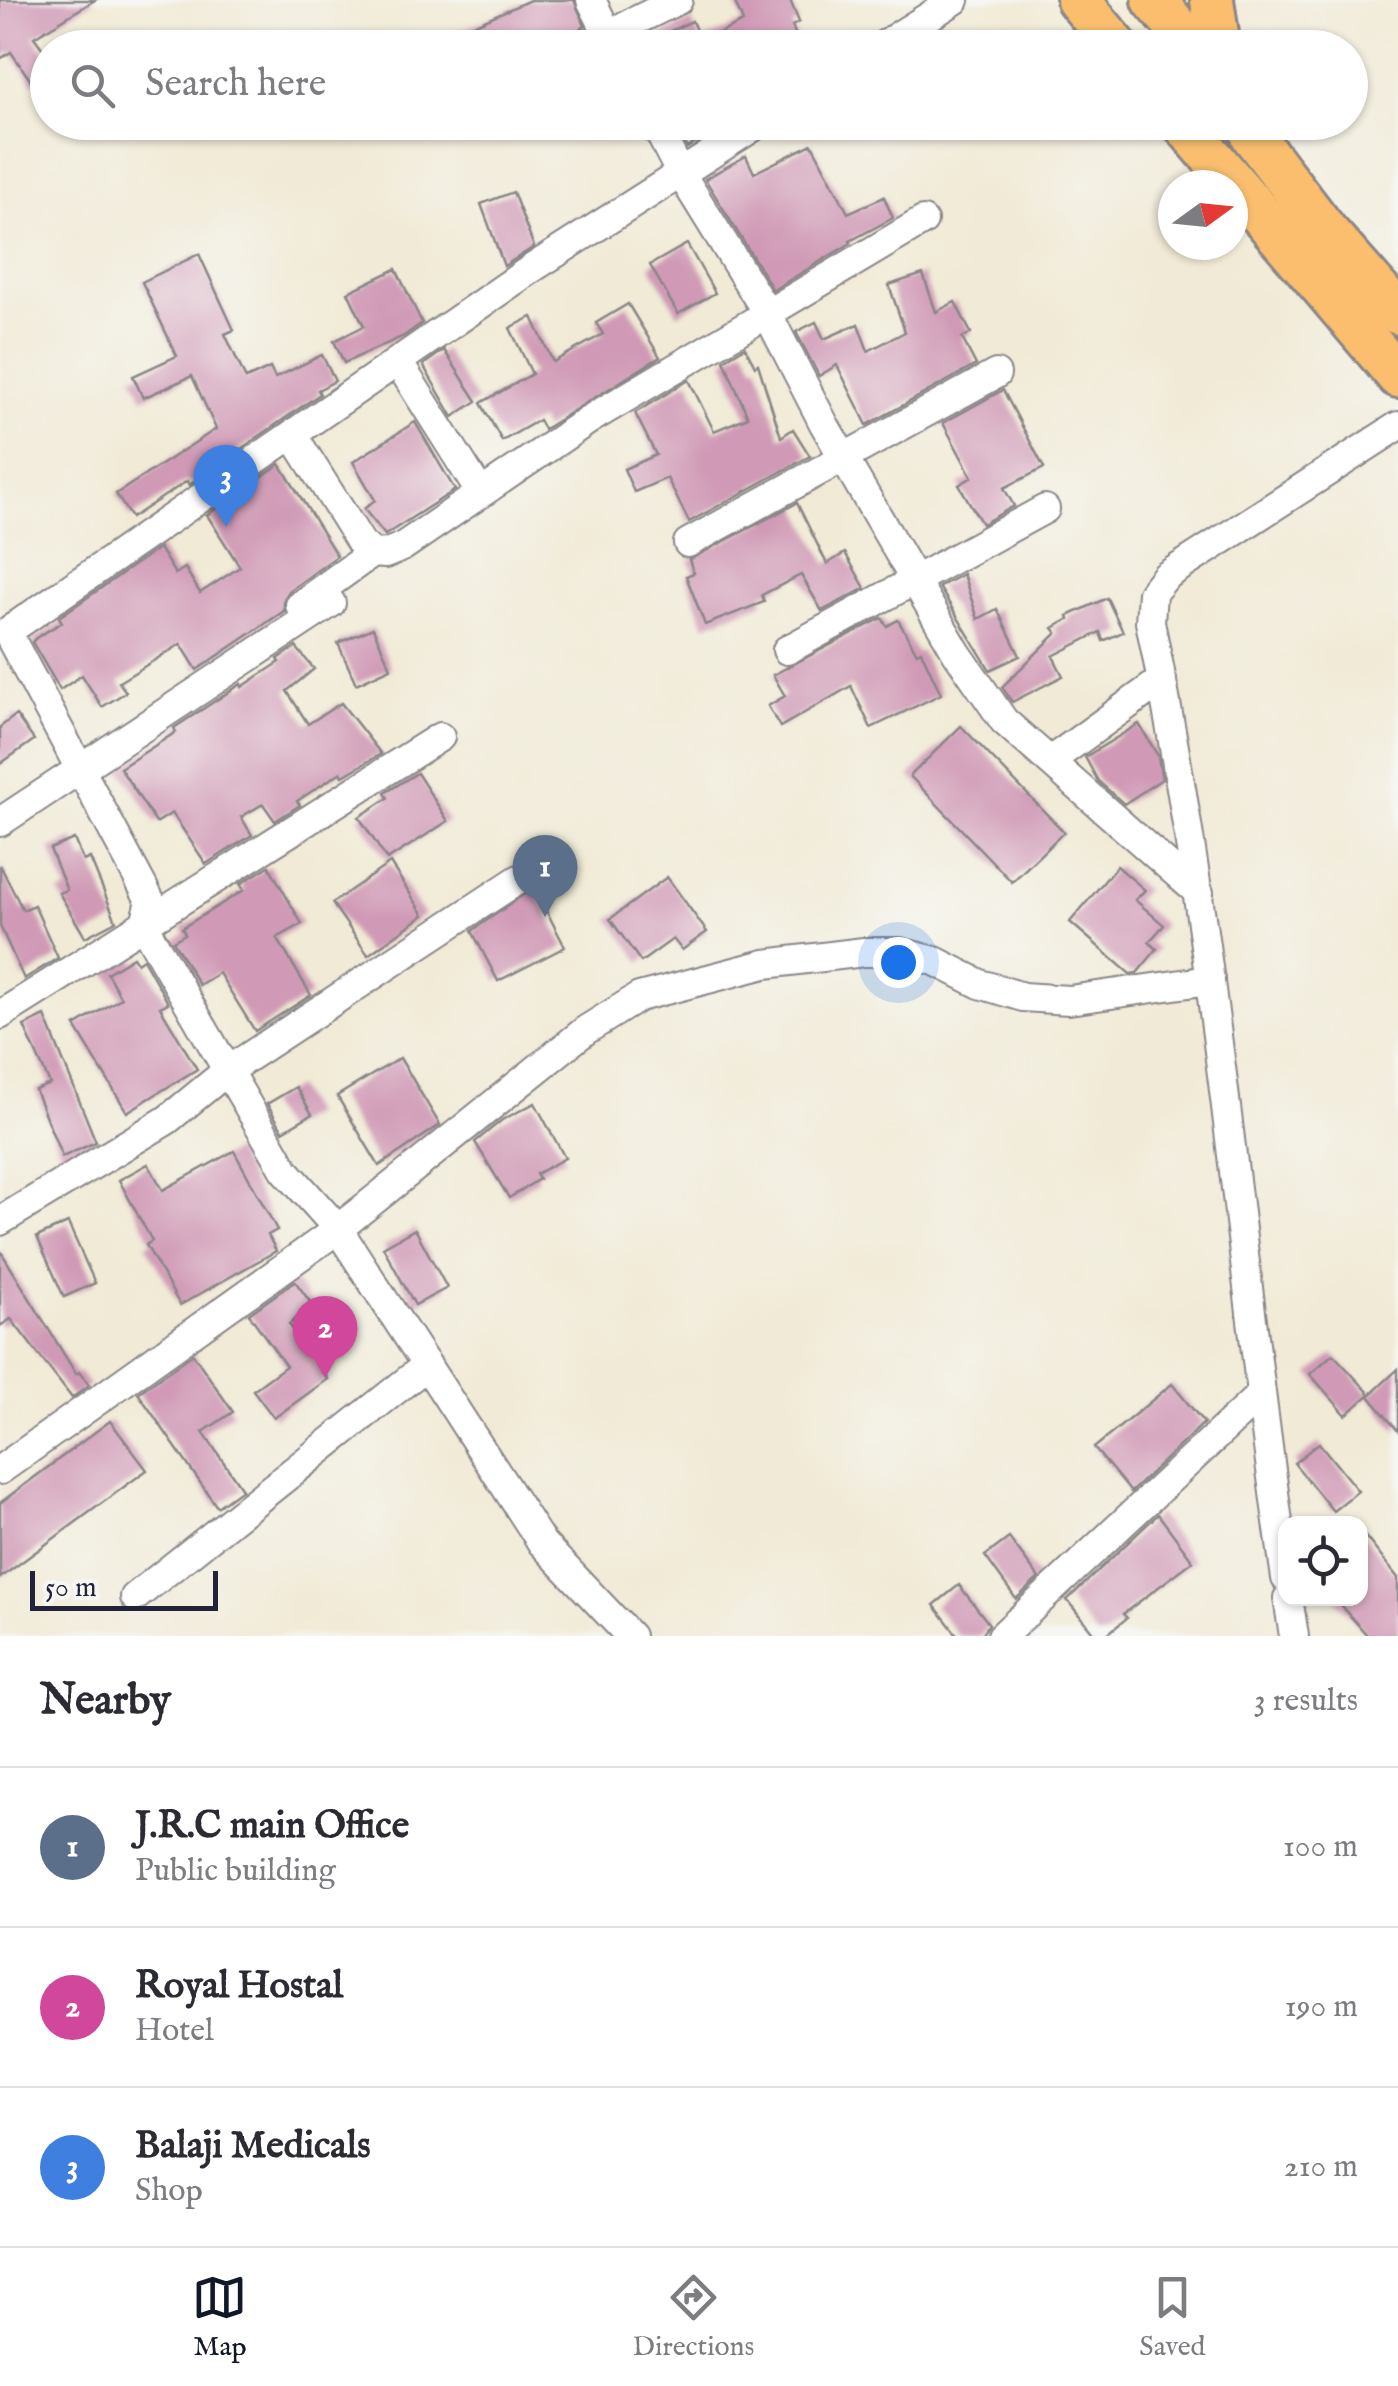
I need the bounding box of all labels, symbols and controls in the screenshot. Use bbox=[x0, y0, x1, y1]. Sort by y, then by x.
search box bbox=[30, 30, 1368, 140]
icon: search bbox=[65, 58, 120, 113]
text: Search here bbox=[145, 61, 326, 109]
north arrow bbox=[1158, 170, 1248, 260]
pin: 3 bbox=[194, 444, 258, 527]
pin: 1 bbox=[512, 834, 578, 917]
your location bbox=[873, 937, 924, 988]
pin: 2 bbox=[292, 1296, 358, 1378]
map controls bbox=[1278, 1516, 1368, 1606]
button: locate bbox=[1278, 1516, 1368, 1606]
scale bar bbox=[30, 1566, 218, 1610]
text: 50 m bbox=[45, 1571, 97, 1606]
text: Nearby bbox=[40, 1675, 171, 1728]
text: 3 results bbox=[1254, 1681, 1358, 1722]
text: J.R.C main Office bbox=[135, 1803, 409, 1851]
text: 1 bbox=[67, 1827, 78, 1868]
text: 100 m bbox=[1283, 1827, 1358, 1868]
text: Public building bbox=[135, 1851, 336, 1892]
text: Royal Hostal bbox=[135, 1963, 343, 2011]
text: 2 bbox=[65, 1987, 80, 2028]
text: 190 m bbox=[1285, 1987, 1358, 2028]
text: Hotel bbox=[135, 2011, 214, 2052]
text: Balaji Medicals bbox=[135, 2123, 371, 2171]
text: 3 bbox=[67, 2147, 78, 2188]
text: 210 m bbox=[1284, 2147, 1358, 2188]
text: Shop bbox=[135, 2171, 203, 2212]
tab: Map bbox=[192, 2270, 247, 2365]
tab: Directions bbox=[632, 2270, 754, 2365]
tab: Saved bbox=[1139, 2270, 1206, 2365]

